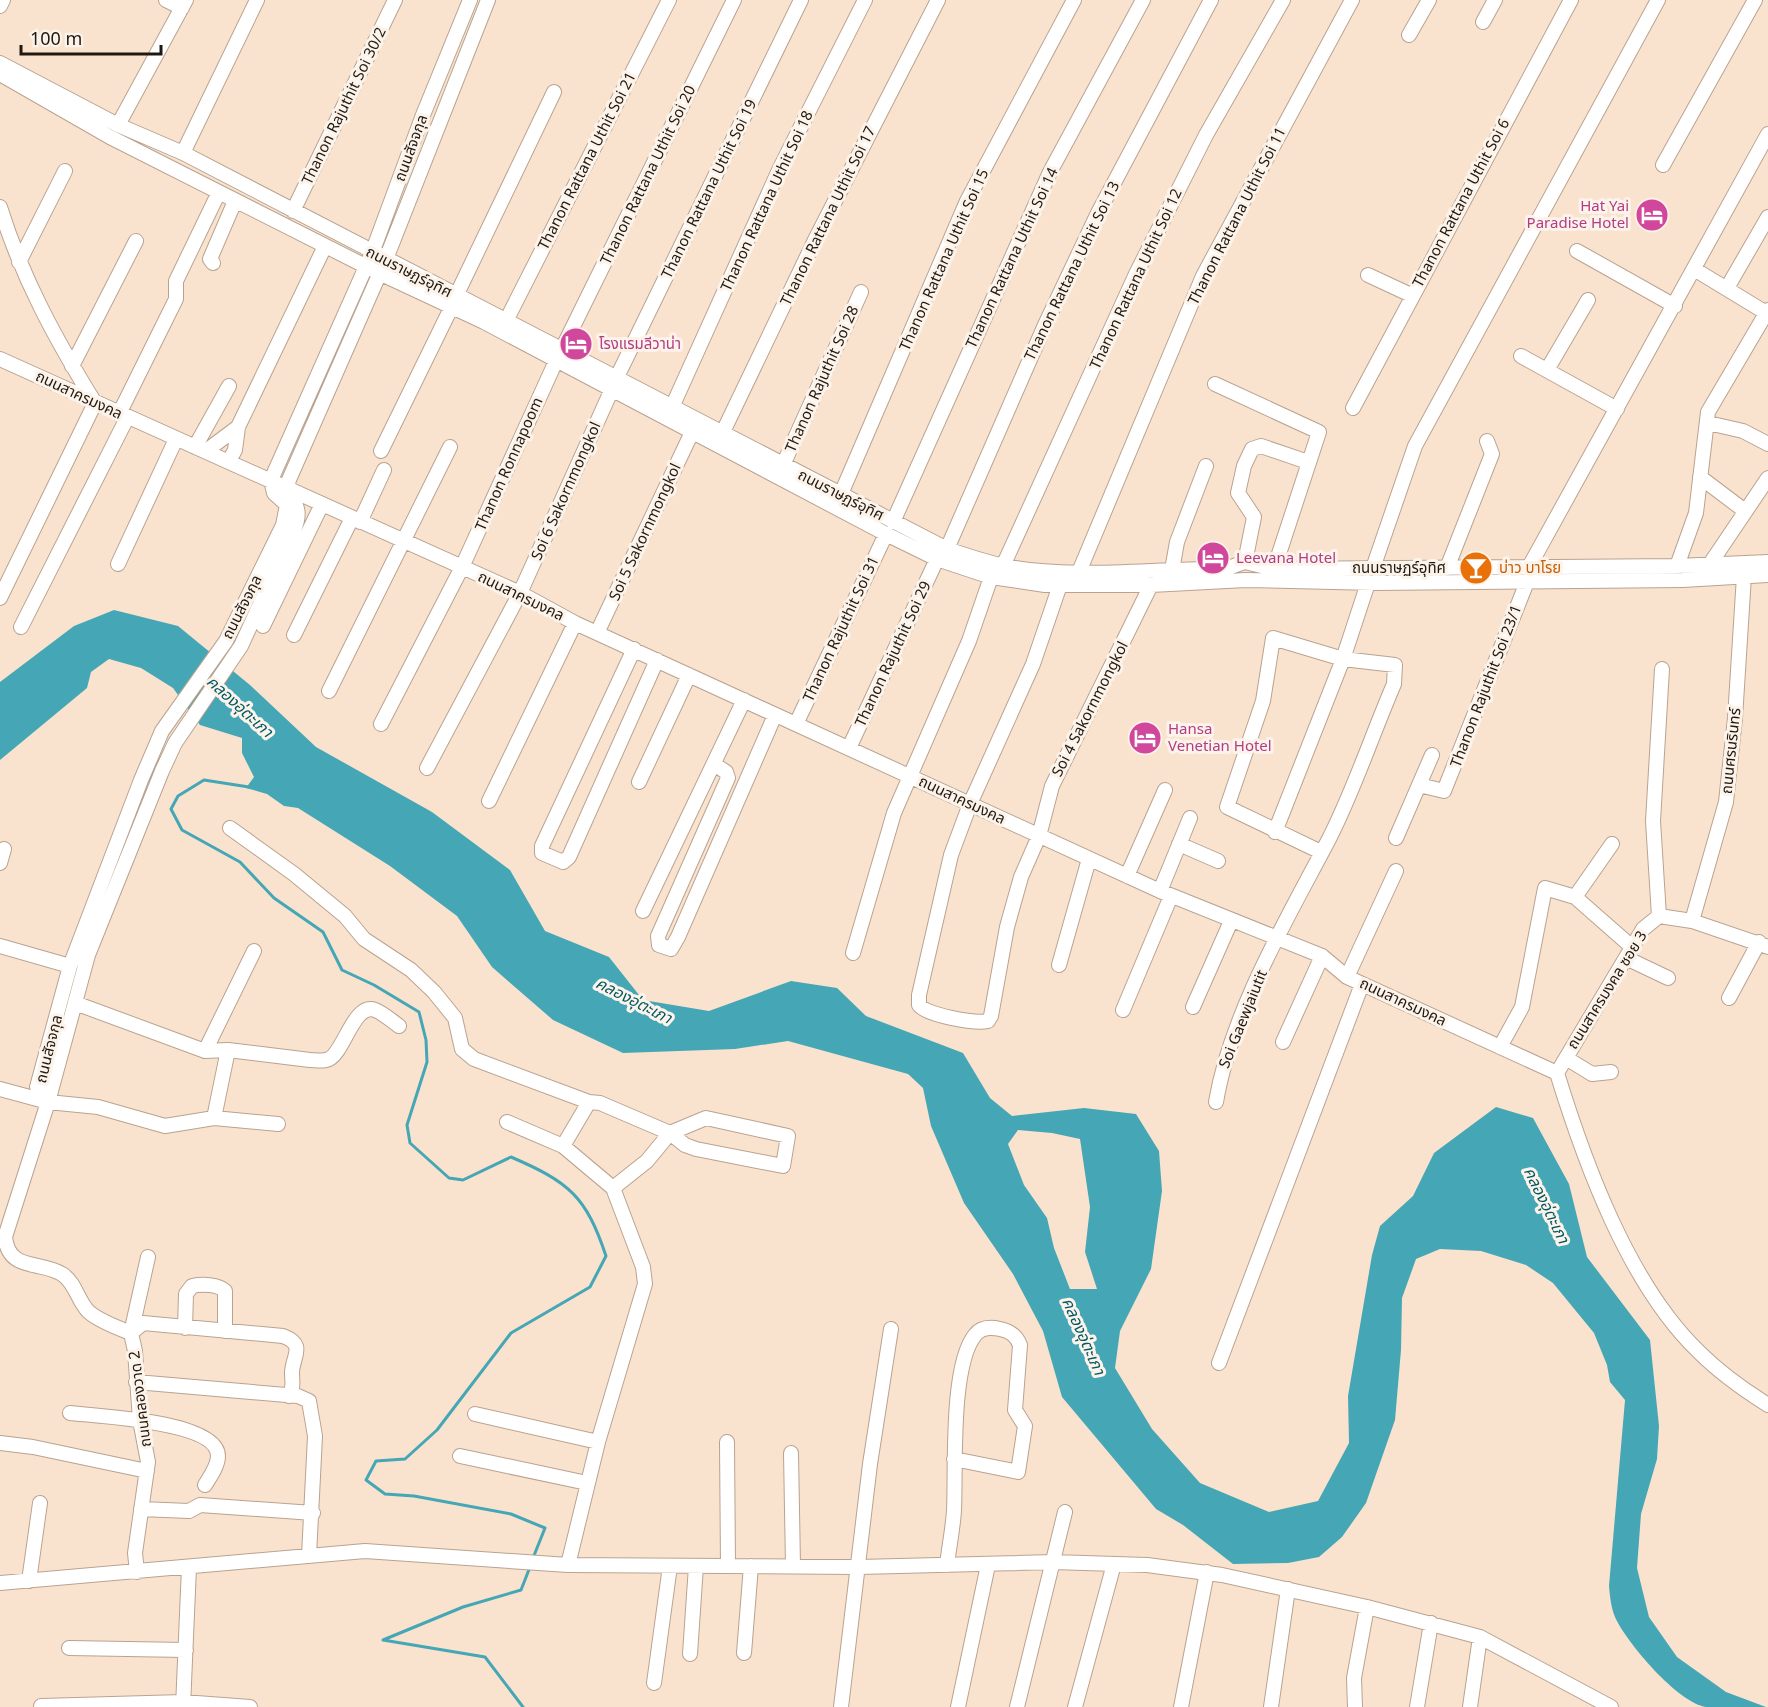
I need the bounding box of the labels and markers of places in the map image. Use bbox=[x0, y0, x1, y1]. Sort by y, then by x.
place label: Hat Yai Paradise Hotel bbox=[1527, 195, 1629, 232]
hotel icon: Hat Yai Paradise Hotel bbox=[1634, 197, 1670, 233]
hotel icon: โรงแรมลีวาน่า bbox=[558, 326, 594, 362]
place label: โรงแรมลีวาน่า bbox=[599, 333, 681, 353]
hotel icon: Leevana Hotel bbox=[1195, 540, 1231, 576]
place label: Leevana Hotel bbox=[1236, 547, 1336, 567]
bar icon: บ่าว บาโรย bbox=[1458, 550, 1494, 586]
place label: บ่าว บาโรย bbox=[1499, 557, 1561, 577]
place label: Hansa Venetian Hotel bbox=[1168, 718, 1272, 755]
hotel icon: Hansa Venetian Hotel bbox=[1127, 720, 1163, 756]

